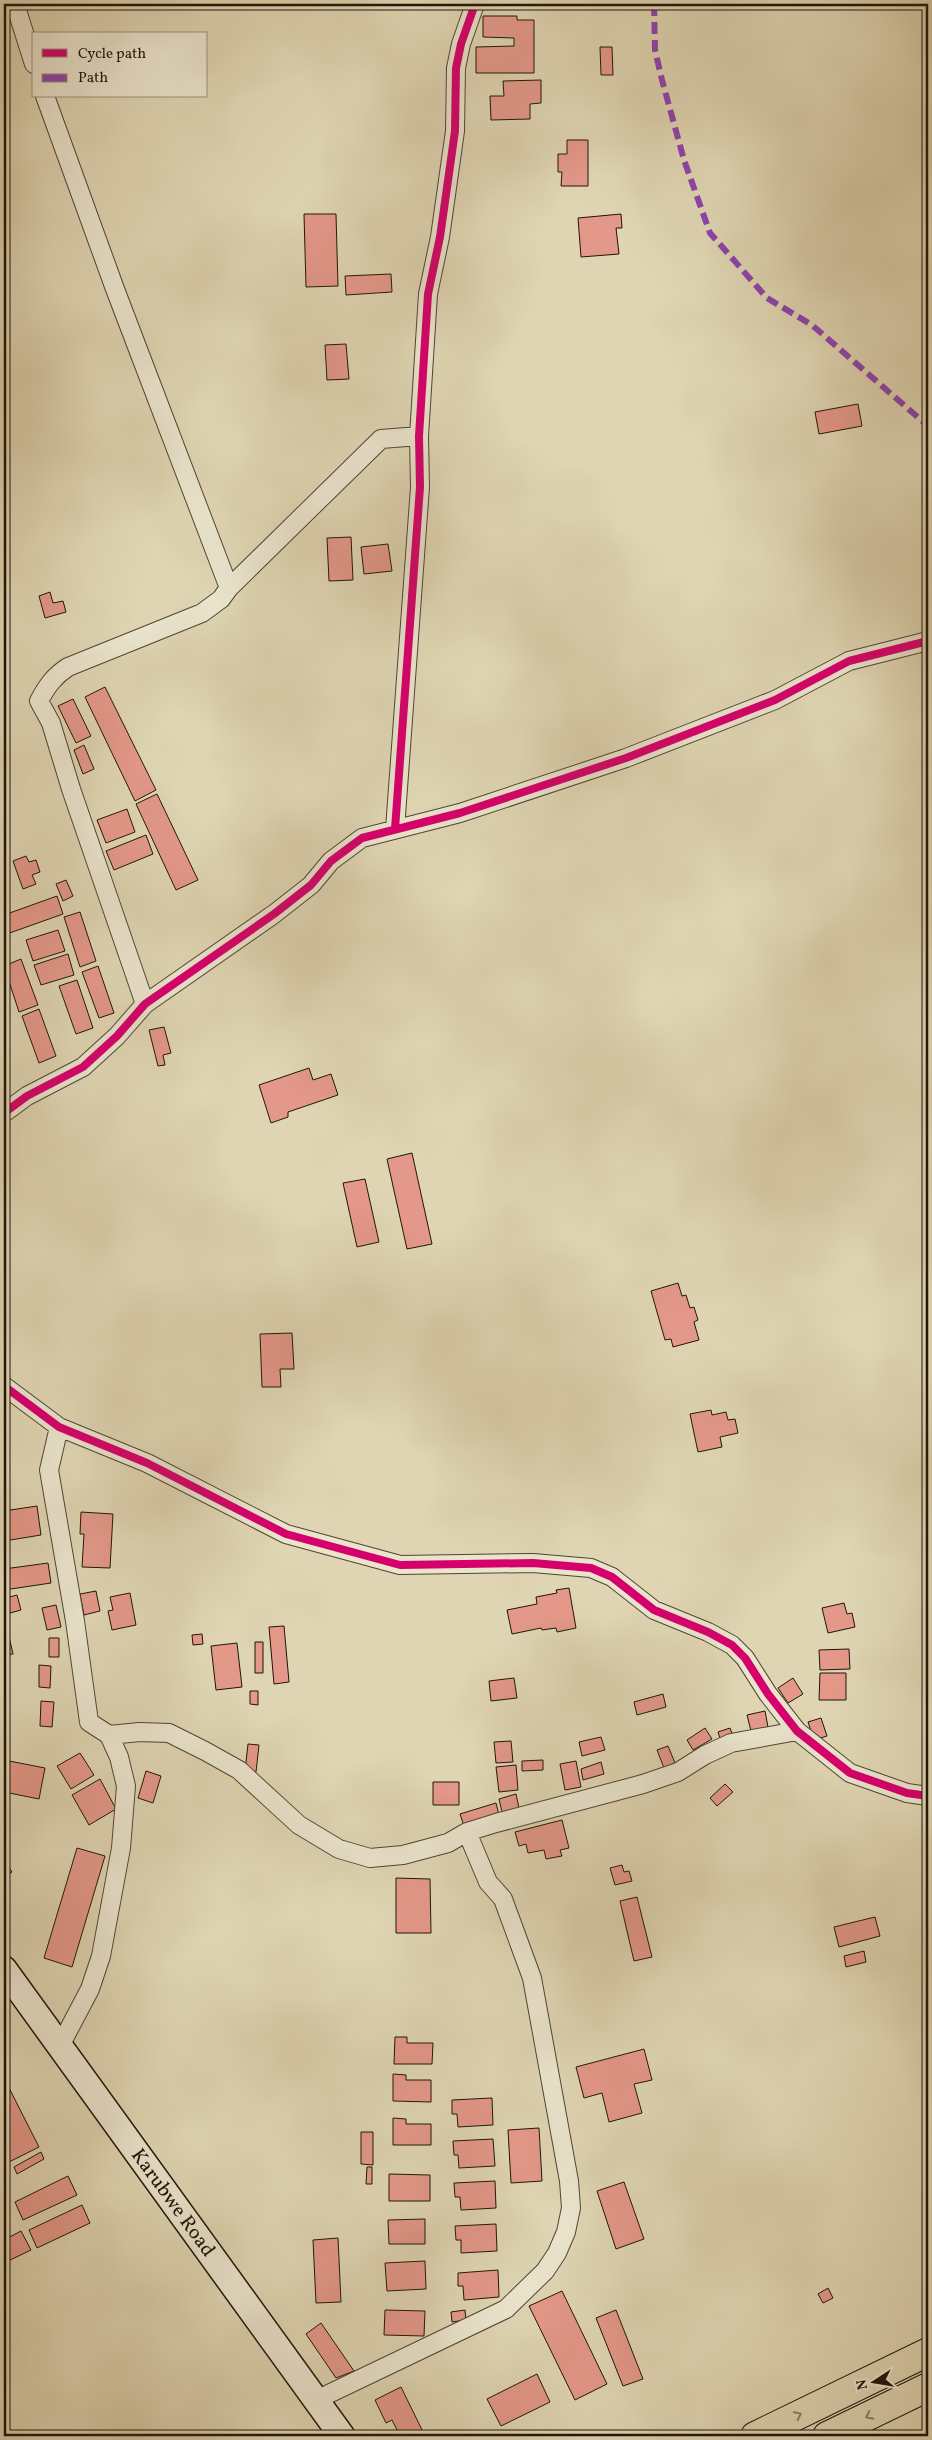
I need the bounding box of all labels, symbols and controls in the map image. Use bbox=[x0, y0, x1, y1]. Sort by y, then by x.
legend bbox=[32, 32, 208, 98]
text: Cycle path bbox=[78, 44, 146, 65]
text: Path bbox=[78, 68, 108, 89]
street label: Karubwe Road bbox=[123, 2143, 221, 2263]
north arrow bbox=[850, 2358, 900, 2408]
text: N bbox=[852, 2377, 873, 2391]
one-way arrow bbox=[865, 2410, 874, 2420]
one-way arrow bbox=[793, 2411, 802, 2421]

